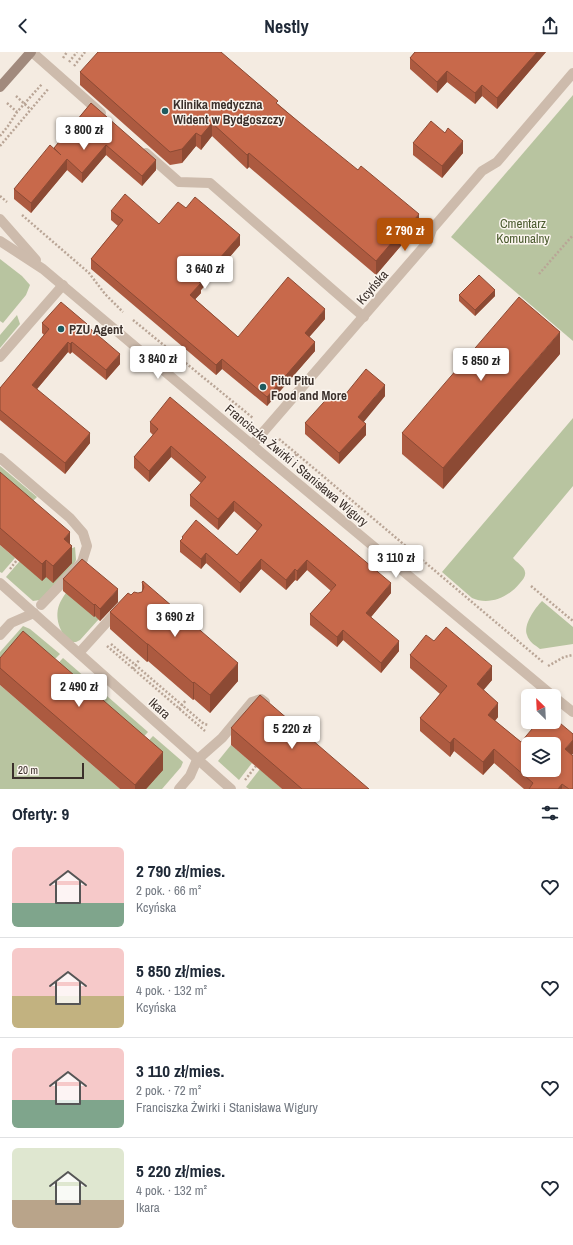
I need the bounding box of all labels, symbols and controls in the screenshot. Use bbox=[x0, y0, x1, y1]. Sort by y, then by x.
text: Nestly bbox=[264, 14, 309, 39]
icon: back bbox=[12, 15, 34, 37]
icon: share bbox=[539, 15, 561, 37]
place label: Klinika medyczna Wident w Bydgoszczy bbox=[173, 96, 284, 128]
marker: Klinika medyczna Wident w Bydgoszczy bbox=[160, 106, 170, 116]
pin: 3 800 zł bbox=[43, 117, 125, 151]
text: 3 800 zł bbox=[65, 121, 103, 138]
park label: Cmentarz Komunalny bbox=[496, 215, 550, 247]
pin: 2 790 zł bbox=[364, 218, 446, 252]
text: 2 790 zł bbox=[386, 222, 424, 239]
pin: 3 640 zł bbox=[164, 256, 246, 290]
text: 3 640 zł bbox=[186, 260, 224, 277]
street label: Kcyńska bbox=[353, 266, 392, 308]
place label: PZU Agent bbox=[69, 321, 124, 338]
marker: PZU Agent bbox=[56, 324, 66, 334]
pin: 3 840 zł bbox=[117, 346, 199, 380]
pin: 5 850 zł bbox=[440, 348, 522, 382]
text: 3 840 zł bbox=[139, 350, 177, 367]
text: 5 850 zł bbox=[462, 352, 500, 369]
place label: Pitu Pitu Food and More bbox=[271, 372, 347, 404]
marker: Pitu Pitu Food and More bbox=[258, 382, 268, 392]
street label: Franciszka Żwirki i Stanisława Wigury bbox=[222, 400, 372, 531]
pin: 3 110 zł bbox=[355, 545, 437, 579]
text: 3 110 zł bbox=[377, 549, 415, 566]
pin: 3 690 zł bbox=[134, 604, 216, 638]
text: 3 690 zł bbox=[156, 608, 194, 625]
pin: 2 490 zł bbox=[38, 674, 120, 708]
text: 2 490 zł bbox=[60, 678, 98, 695]
north arrow bbox=[521, 689, 561, 729]
map controls bbox=[521, 689, 561, 777]
street label: Ikara bbox=[145, 694, 174, 723]
pin: 5 220 zł bbox=[251, 716, 333, 750]
text: 5 220 zł bbox=[273, 720, 311, 737]
button: layers bbox=[521, 737, 561, 777]
scale bar bbox=[12, 761, 84, 780]
text: 20 m bbox=[18, 763, 38, 777]
text: Oferty: 9 bbox=[12, 802, 69, 825]
icon: filters bbox=[539, 802, 561, 824]
text: 2 790 zł/mies. bbox=[136, 859, 225, 882]
icon: home bbox=[44, 863, 92, 911]
icon: heart bbox=[539, 876, 561, 898]
text: 2 pok. · 66 m² bbox=[136, 882, 201, 899]
text: Kcyńska bbox=[136, 899, 176, 916]
text: 5 850 zł/mies. bbox=[136, 959, 225, 982]
icon: home bbox=[44, 964, 92, 1012]
icon: heart bbox=[539, 977, 561, 999]
text: 4 pok. · 132 m² bbox=[136, 982, 207, 999]
text: Kcyńska bbox=[136, 999, 176, 1016]
text: 3 110 zł/mies. bbox=[136, 1059, 224, 1082]
icon: home bbox=[44, 1064, 92, 1112]
icon: heart bbox=[539, 1077, 561, 1099]
text: 2 pok. · 72 m² bbox=[136, 1082, 201, 1099]
text: Franciszka Żwirki i Stanisława Wigury bbox=[136, 1099, 318, 1116]
text: 5 220 zł/mies. bbox=[136, 1159, 225, 1182]
icon: home bbox=[44, 1164, 92, 1212]
icon: heart bbox=[539, 1177, 561, 1199]
text: 4 pok. · 132 m² bbox=[136, 1182, 207, 1199]
text: Ikara bbox=[136, 1199, 160, 1216]

